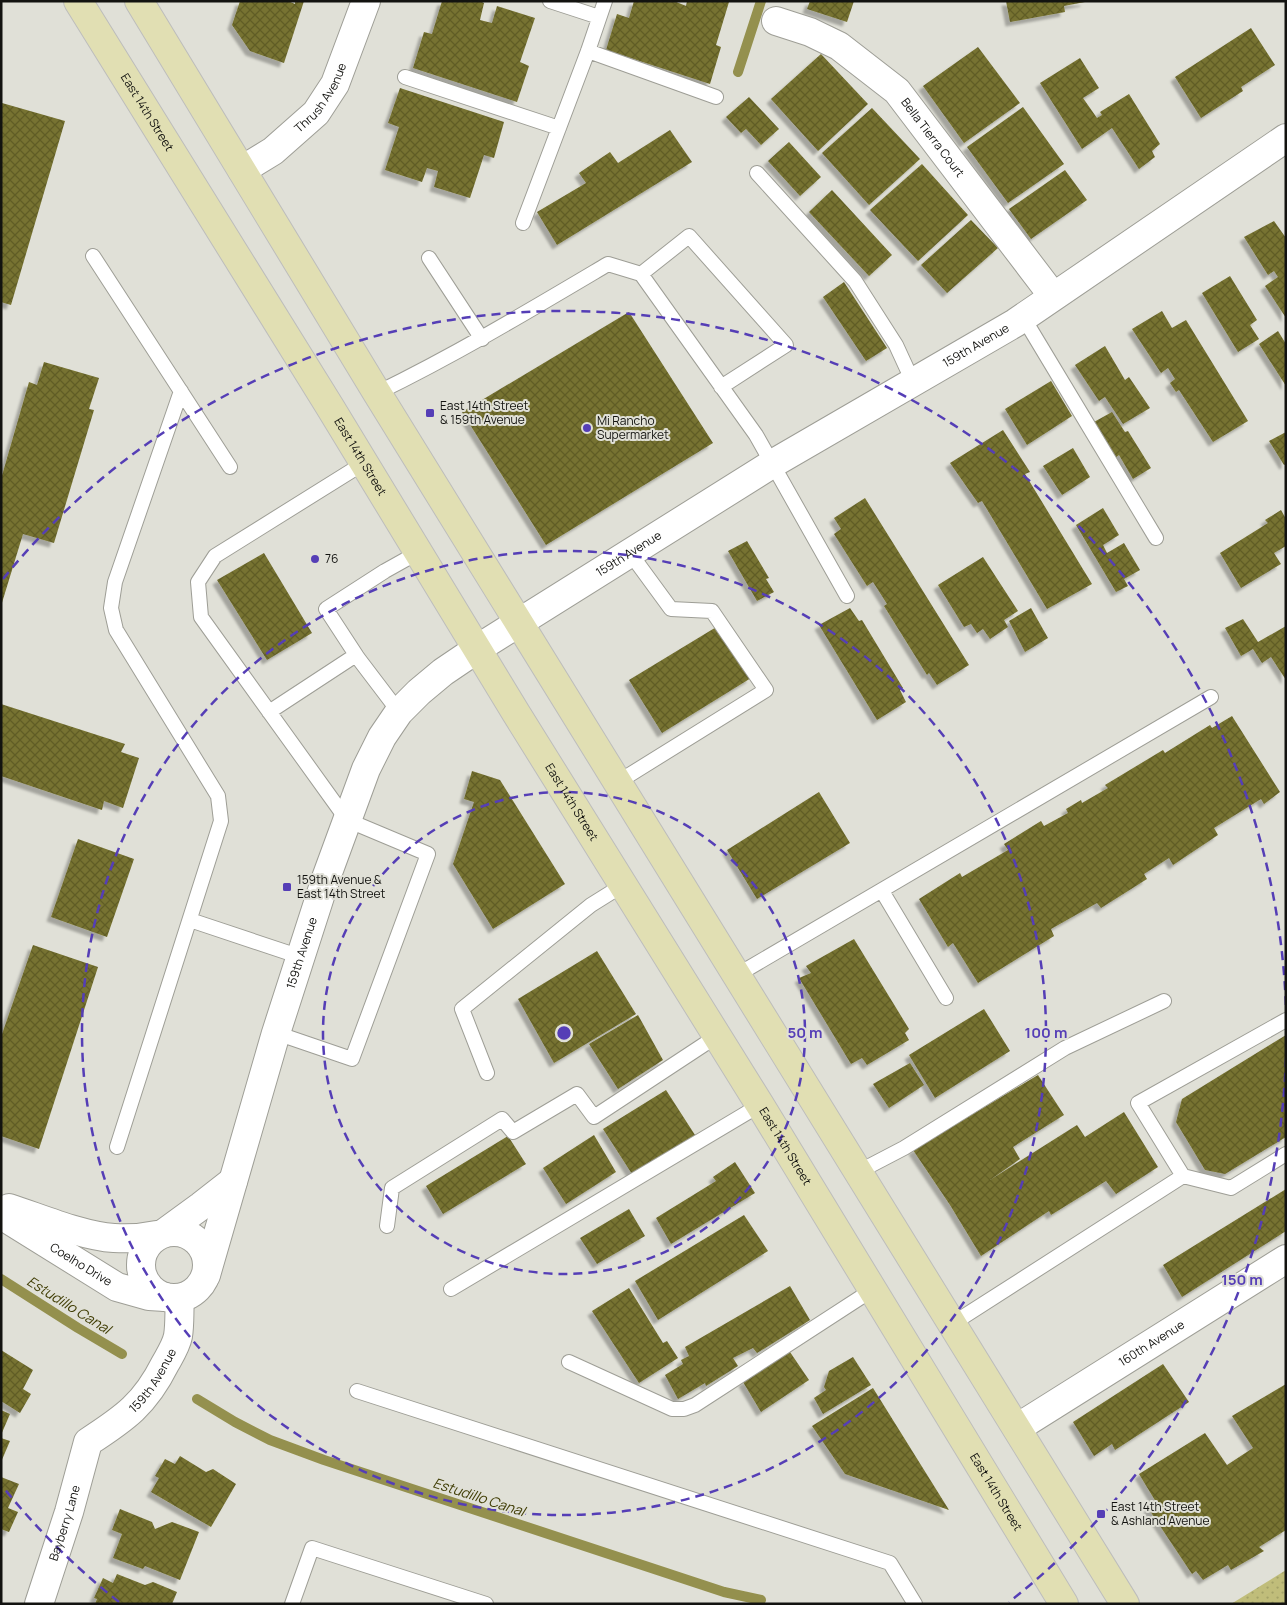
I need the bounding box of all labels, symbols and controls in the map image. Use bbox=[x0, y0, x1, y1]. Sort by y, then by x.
street label: Thrush Avenue bbox=[290, 60, 350, 136]
street label: East 14th Street bbox=[117, 70, 178, 154]
street label: Bella Tierra Court bbox=[897, 94, 969, 181]
street label: 159th Avenue bbox=[939, 319, 1012, 371]
place label: East 14th Street & 159th Avenue bbox=[440, 397, 529, 428]
marker: East 14th Street & 159th Avenue bbox=[424, 407, 436, 419]
place label: Mi Rancho Supermarket bbox=[597, 412, 669, 443]
street label: East 14th Street bbox=[330, 414, 391, 499]
marker: Mi Rancho Supermarket bbox=[581, 422, 593, 434]
street label: 159th Avenue bbox=[592, 526, 664, 580]
place label: 76 bbox=[325, 550, 338, 567]
marker: 76 bbox=[309, 553, 321, 565]
street label: East 14th Street bbox=[541, 760, 603, 844]
place label: 159th Avenue & East 14th Street bbox=[297, 871, 386, 902]
marker: 159th Avenue & East 14th Street bbox=[281, 881, 293, 893]
street label: 159th Avenue bbox=[282, 915, 321, 991]
text: 50 m bbox=[787, 1022, 823, 1043]
text: 100 m bbox=[1025, 1022, 1067, 1043]
centre of rings bbox=[555, 1024, 573, 1042]
street label: East 14th Street bbox=[755, 1104, 816, 1188]
street label: Coelho Drive bbox=[47, 1238, 115, 1290]
text: 150 m bbox=[1221, 1269, 1263, 1290]
water label: Estudillo Canal bbox=[24, 1271, 116, 1339]
street label: 160th Avenue bbox=[1115, 1316, 1188, 1370]
street label: 159th Avenue bbox=[125, 1345, 180, 1416]
street label: East 14th Street bbox=[966, 1450, 1027, 1534]
water label: Estudillo Canal bbox=[431, 1473, 529, 1521]
street label: Bayberry Lane bbox=[45, 1483, 84, 1563]
place label: East 14th Street & Ashland Avenue bbox=[1111, 1498, 1209, 1529]
marker: East 14th Street & Ashland Avenue bbox=[1095, 1508, 1107, 1520]

